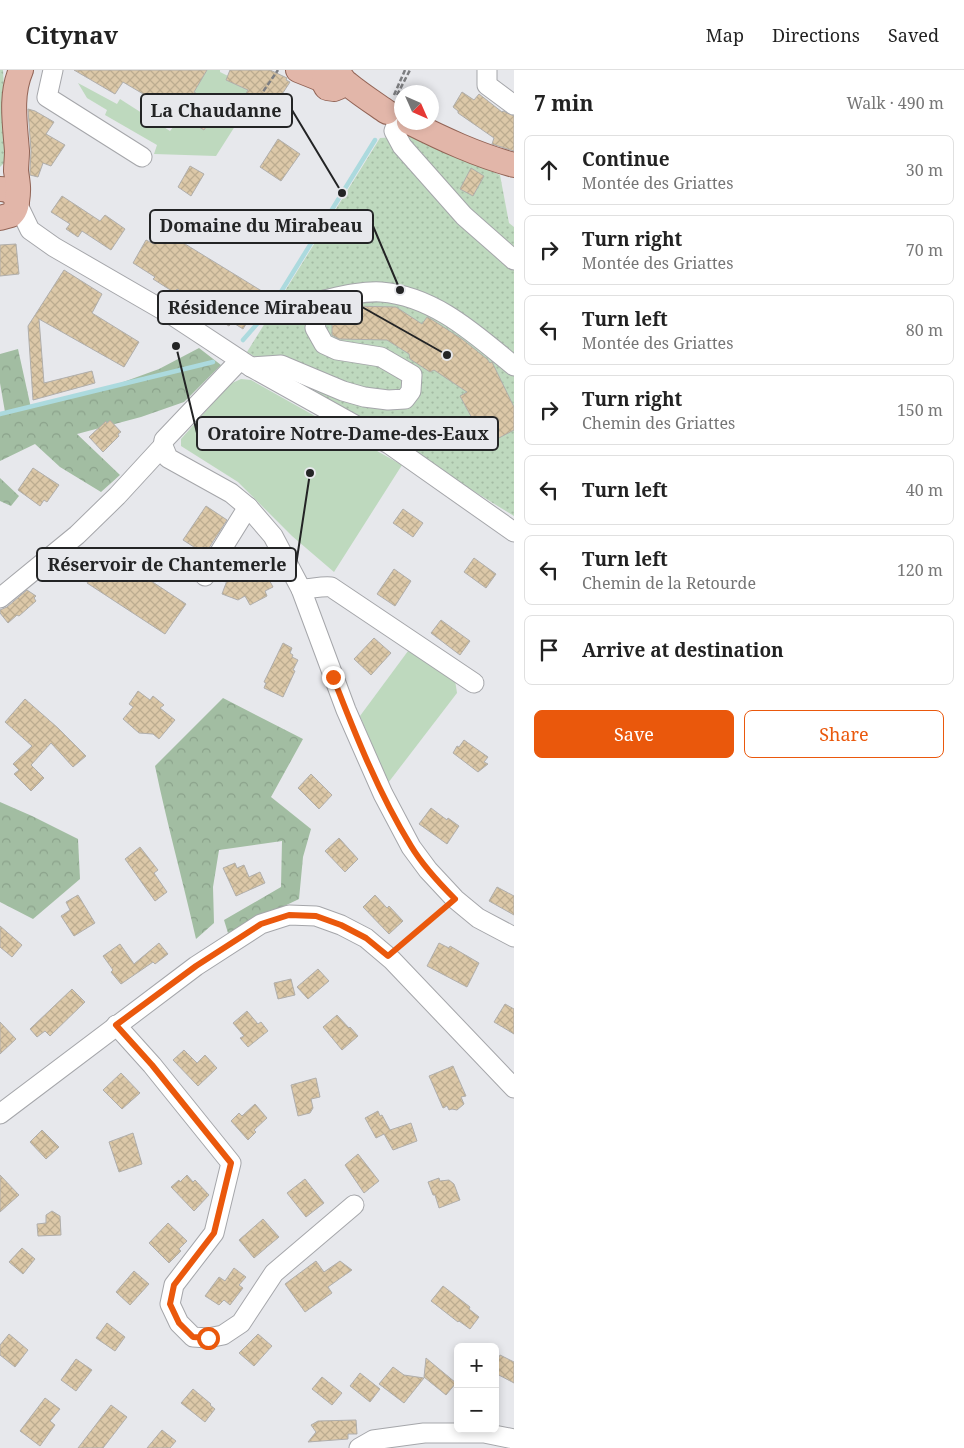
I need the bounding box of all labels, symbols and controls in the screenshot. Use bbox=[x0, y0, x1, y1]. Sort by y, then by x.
text: Citynav bbox=[25, 18, 118, 51]
text: Map bbox=[706, 23, 744, 47]
text: Directions bbox=[772, 23, 860, 47]
text: Saved bbox=[888, 23, 939, 47]
north arrow bbox=[394, 85, 439, 130]
text: 7 min bbox=[534, 89, 593, 117]
text: Walk · 490 m bbox=[847, 92, 944, 114]
callout: La Chaudanne bbox=[141, 94, 292, 127]
text: La Chaudanne bbox=[151, 98, 281, 122]
text: Continue bbox=[582, 146, 670, 172]
icon: ahead bbox=[535, 156, 563, 184]
text: 30 m bbox=[906, 159, 943, 181]
text: Montée des Griattes bbox=[582, 172, 733, 194]
callout: Domaine du Mirabeau bbox=[150, 210, 373, 243]
text: Domaine du Mirabeau bbox=[159, 213, 363, 237]
text: Turn right bbox=[582, 226, 682, 252]
icon: right bbox=[535, 236, 563, 264]
text: 70 m bbox=[906, 239, 943, 261]
text: Montée des Griattes bbox=[582, 252, 733, 274]
callout: Résidence Mirabeau bbox=[158, 291, 362, 324]
text: Résidence Mirabeau bbox=[168, 295, 352, 319]
text: Turn left bbox=[582, 306, 668, 332]
icon: left bbox=[535, 316, 563, 344]
text: 80 m bbox=[906, 319, 943, 341]
text: Montée des Griattes bbox=[582, 332, 733, 354]
text: Turn right bbox=[582, 386, 682, 412]
icon: right bbox=[535, 396, 563, 424]
text: 150 m bbox=[897, 399, 943, 421]
text: Chemin des Griattes bbox=[582, 412, 735, 434]
callout: Oratoire Notre-Dame-des-Eaux bbox=[197, 417, 498, 450]
text: Oratoire Notre-Dame-des-Eaux bbox=[207, 421, 489, 445]
icon: left bbox=[535, 476, 563, 504]
text: Turn left bbox=[582, 477, 668, 503]
text: 40 m bbox=[906, 479, 943, 501]
text: Turn left bbox=[582, 546, 668, 572]
callout: Réservoir de Chantemerle bbox=[37, 548, 296, 581]
text: Réservoir de Chantemerle bbox=[47, 552, 287, 576]
icon: left bbox=[535, 556, 563, 584]
text: 120 m bbox=[897, 559, 943, 581]
text: Chemin de la Retourde bbox=[582, 572, 756, 594]
icon: arrive bbox=[535, 636, 563, 664]
text: Arrive at destination bbox=[582, 637, 784, 663]
route end bbox=[322, 666, 345, 689]
button: Save bbox=[534, 710, 734, 758]
button: Share bbox=[744, 710, 944, 758]
route start bbox=[197, 1327, 220, 1350]
map controls bbox=[454, 1343, 499, 1433]
button: + bbox=[454, 1343, 499, 1388]
button: − bbox=[454, 1388, 499, 1433]

